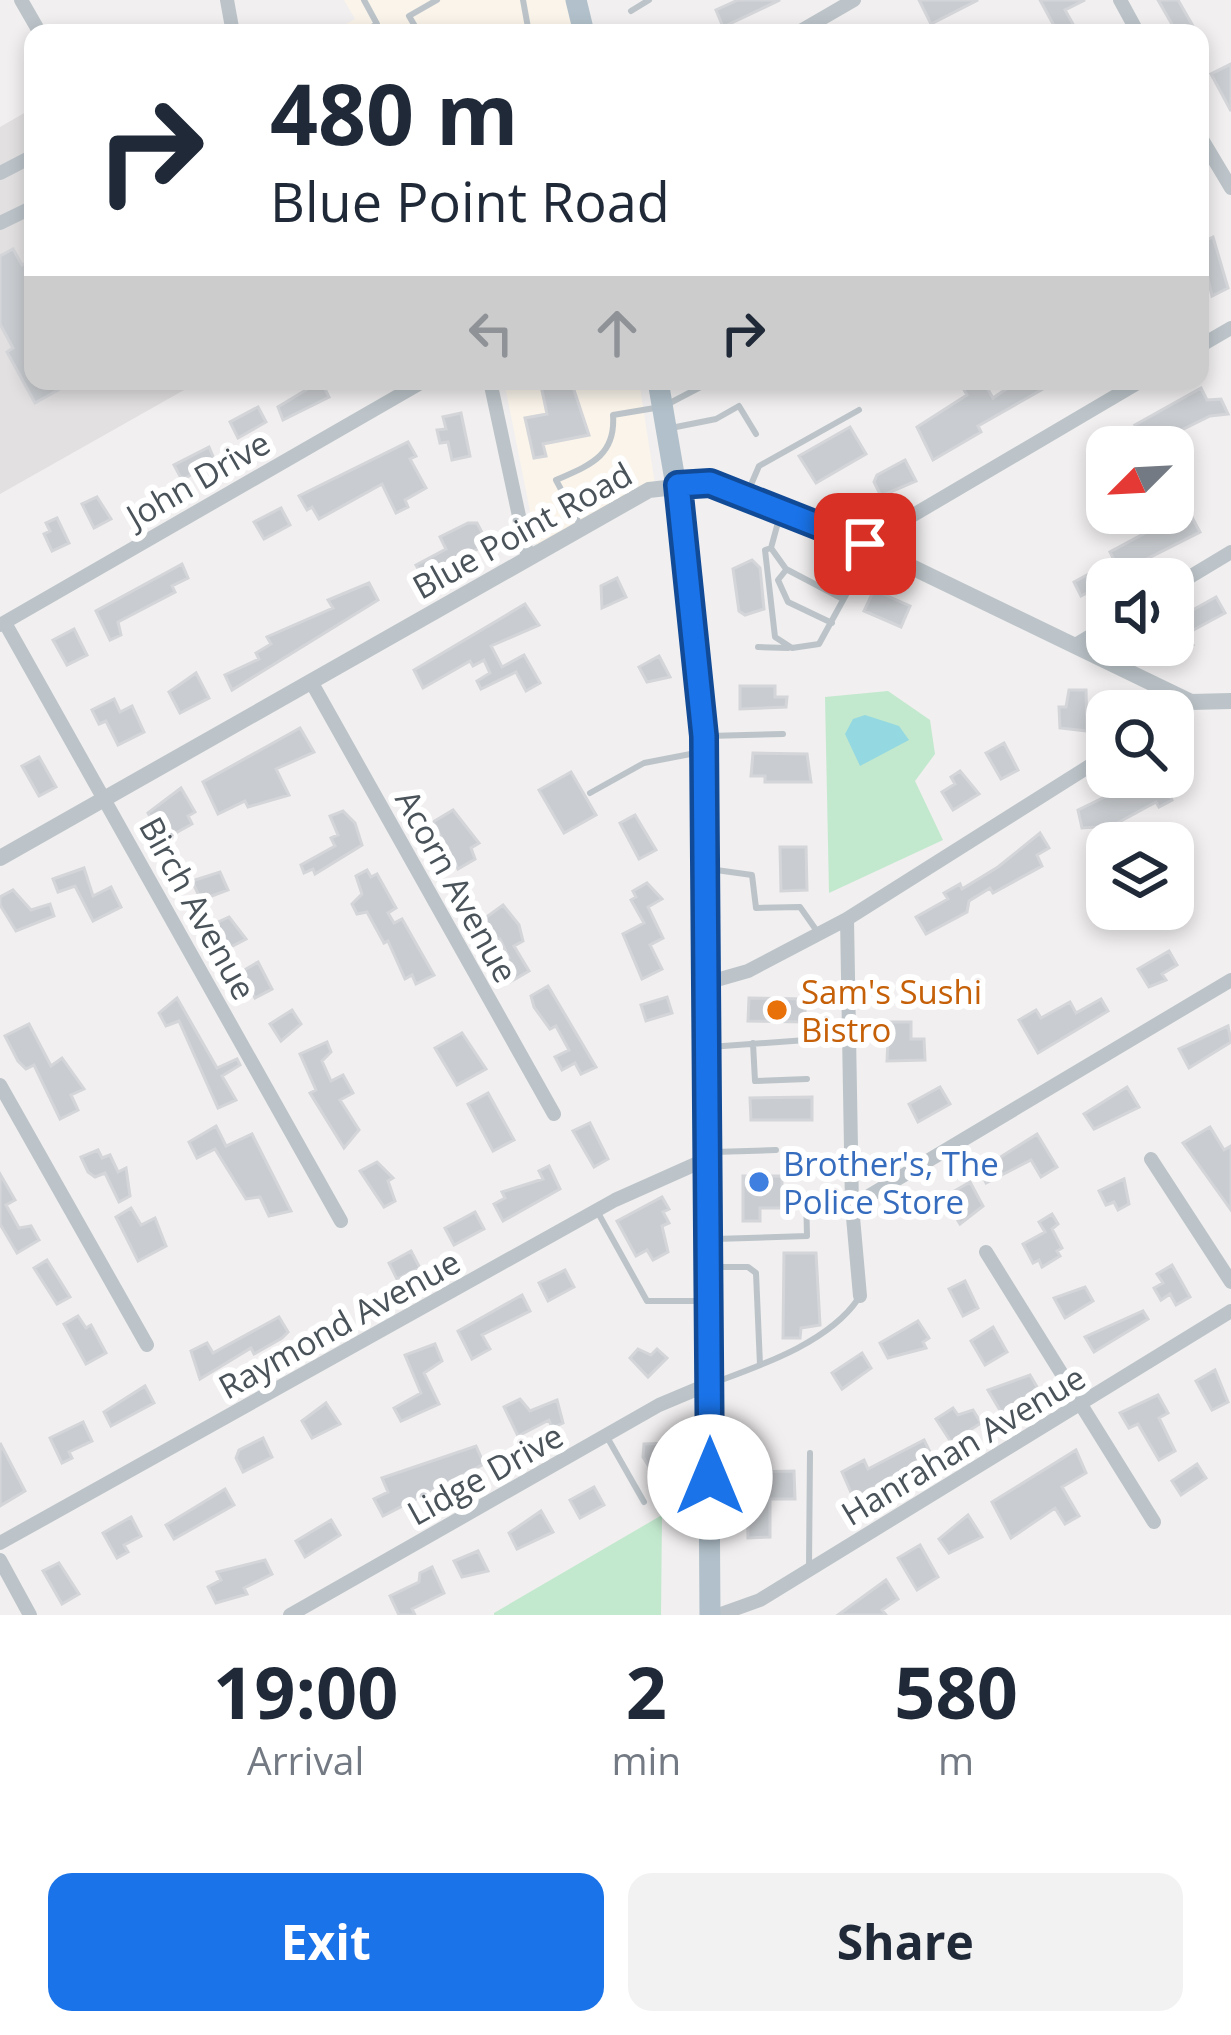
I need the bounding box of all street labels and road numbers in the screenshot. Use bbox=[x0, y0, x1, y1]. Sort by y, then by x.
street label: John Drive bbox=[115, 420, 278, 540]
street label: Blue Point Road bbox=[404, 451, 640, 609]
street label: Acorn Avenue bbox=[386, 782, 528, 990]
street label: Birch Avenue bbox=[129, 808, 267, 1008]
street label: Raymond Avenue bbox=[210, 1239, 468, 1409]
street label: Hanrahan Avenue bbox=[833, 1354, 1093, 1536]
street label: Lidge Drive bbox=[399, 1413, 571, 1535]

